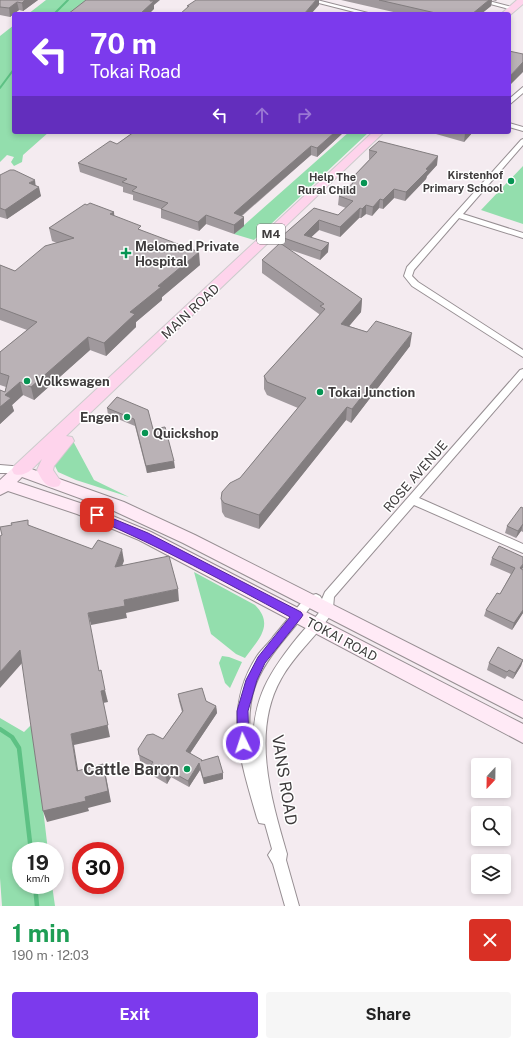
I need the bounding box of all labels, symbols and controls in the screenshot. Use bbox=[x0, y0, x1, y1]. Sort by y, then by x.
text: 70 m bbox=[90, 27, 157, 60]
icon: left bbox=[24, 28, 76, 80]
text: Tokai Road bbox=[90, 61, 181, 82]
icon: left bbox=[209, 104, 231, 126]
icon: ahead bbox=[251, 104, 273, 126]
icon: right bbox=[293, 104, 315, 126]
place label: Kirstenhof Primary School bbox=[423, 169, 504, 194]
place label: Help The Rural Child bbox=[298, 171, 356, 196]
marker: Kirstenhof Primary School bbox=[506, 176, 516, 186]
marker: Help The Rural Child bbox=[359, 178, 369, 188]
road number: M4 bbox=[257, 224, 285, 244]
place label: Melomed Private Hospital bbox=[135, 239, 239, 269]
marker: Melomed Private Hospital bbox=[120, 247, 132, 259]
street label: MAIN ROAD bbox=[158, 281, 222, 342]
place label: Volkswagen bbox=[35, 374, 110, 389]
marker: Volkswagen bbox=[22, 376, 32, 386]
place label: Tokai Junction bbox=[328, 385, 415, 400]
marker: Tokai Junction bbox=[315, 387, 325, 397]
place label: Engen bbox=[80, 410, 119, 425]
marker: Engen bbox=[122, 412, 132, 422]
place label: Quickshop bbox=[153, 426, 219, 441]
marker: Quickshop bbox=[140, 428, 150, 438]
street label: ROSE AVENUE bbox=[380, 438, 450, 515]
pin bbox=[80, 498, 114, 532]
icon: arrive bbox=[86, 504, 108, 526]
street label: TOKAI ROAD bbox=[304, 614, 380, 664]
position arrow bbox=[222, 722, 264, 764]
street label: VANS ROAD bbox=[268, 734, 301, 827]
north arrow bbox=[471, 758, 511, 798]
map controls bbox=[471, 758, 511, 894]
place label: Cattle Baron bbox=[83, 760, 179, 779]
marker: Cattle Baron bbox=[182, 764, 192, 774]
button: search bbox=[471, 806, 511, 846]
speed limit sign: 30 bbox=[72, 842, 124, 894]
text: 19 bbox=[27, 851, 49, 875]
button: layers bbox=[471, 854, 511, 894]
text: km/h bbox=[26, 872, 50, 884]
text: 1 min bbox=[12, 919, 70, 947]
button: close bbox=[469, 919, 511, 961]
text: 190 m · 12:03 bbox=[12, 948, 89, 963]
button: Exit bbox=[12, 992, 258, 1038]
button: Share bbox=[266, 992, 511, 1038]

